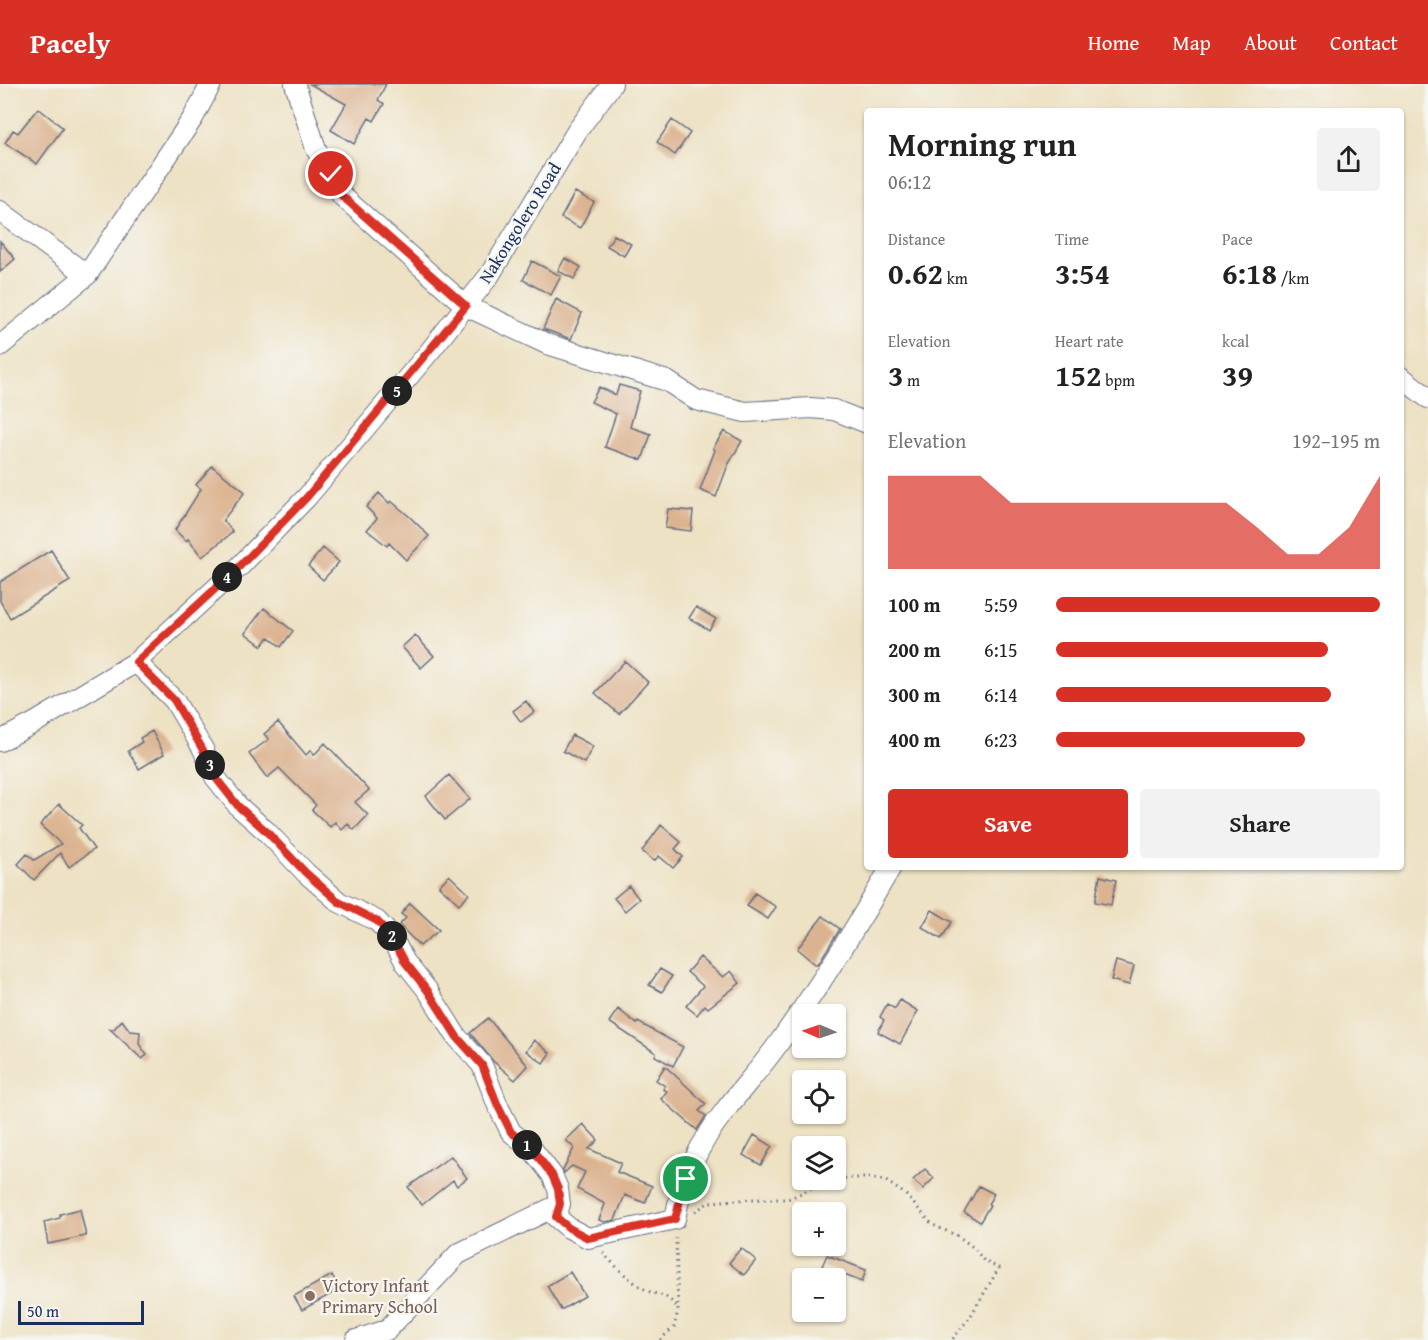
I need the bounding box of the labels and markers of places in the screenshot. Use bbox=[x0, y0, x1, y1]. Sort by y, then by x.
pin bbox=[305, 148, 356, 199]
pin: 5 bbox=[382, 376, 412, 406]
pin: 4 bbox=[212, 562, 242, 592]
pin: 3 bbox=[195, 750, 225, 780]
pin: 2 bbox=[377, 921, 407, 951]
pin: 1 bbox=[512, 1130, 542, 1160]
pin bbox=[660, 1153, 711, 1204]
place label: Victory Infant Primary School bbox=[322, 1272, 438, 1320]
marker: Victory Infant Primary School bbox=[303, 1289, 317, 1303]

